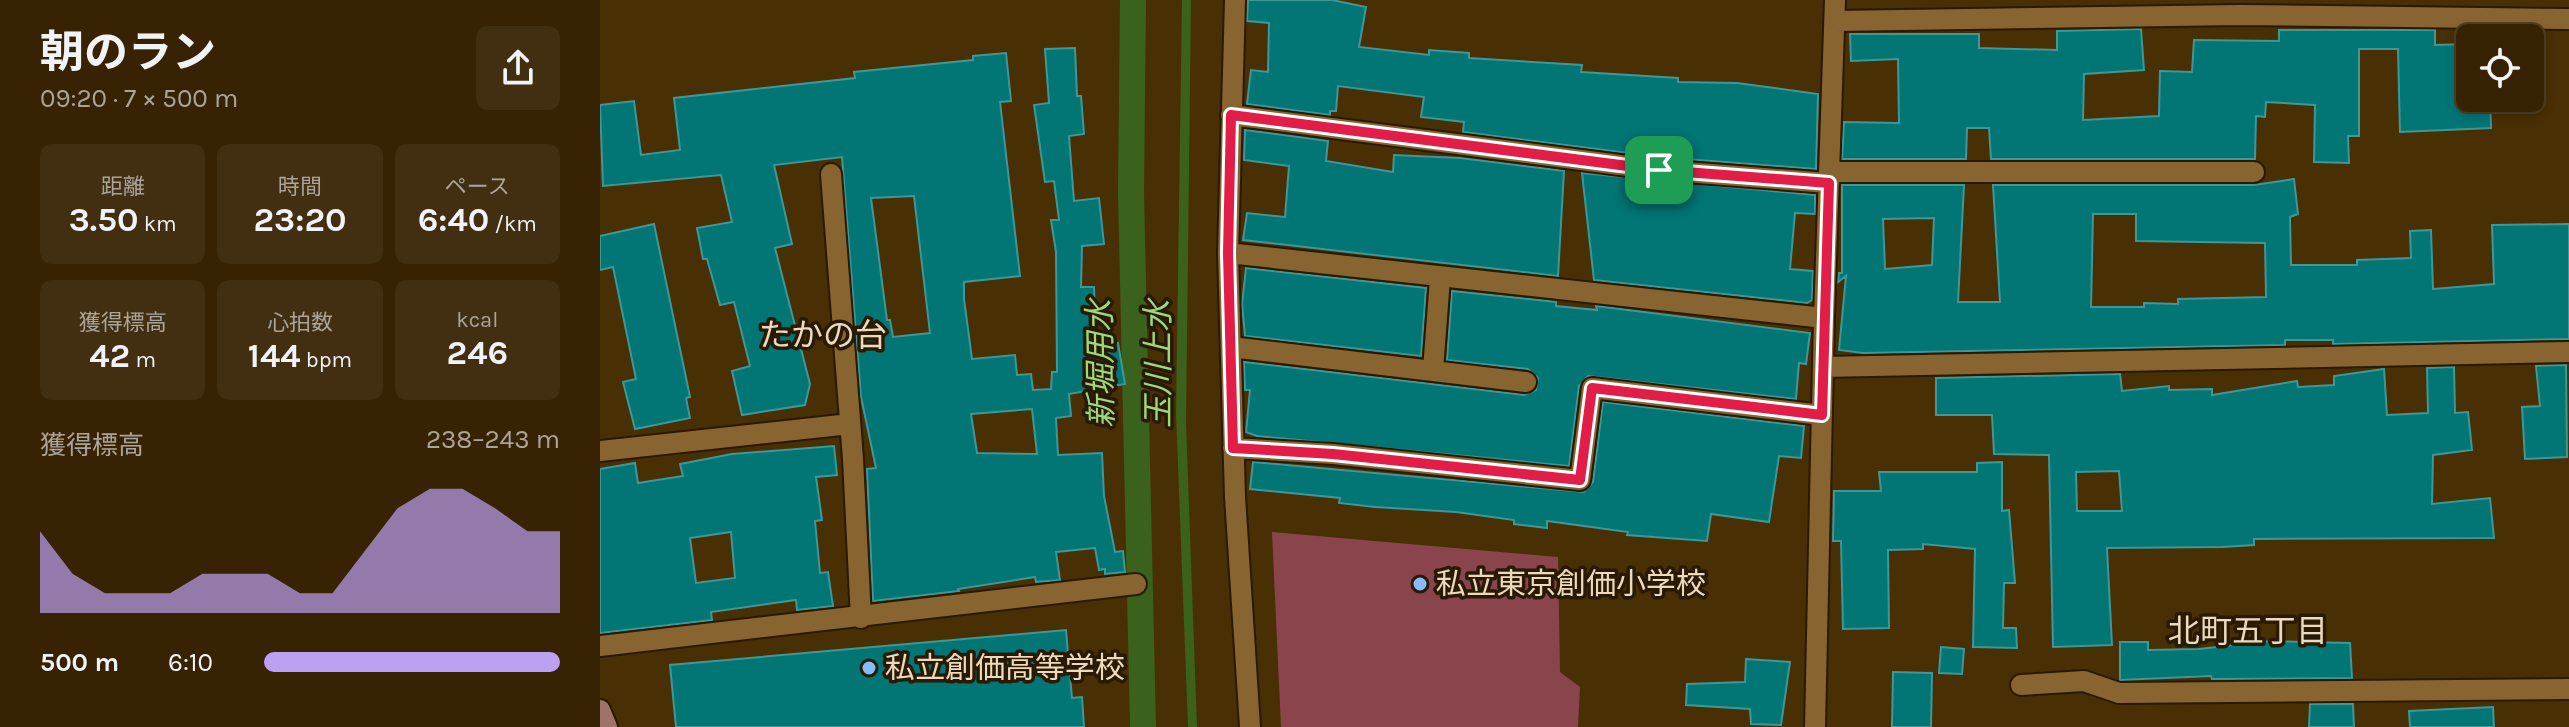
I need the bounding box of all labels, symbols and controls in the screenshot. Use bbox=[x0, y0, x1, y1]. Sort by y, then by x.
map controls bbox=[2456, 24, 2544, 112]
button: locate bbox=[2456, 24, 2544, 112]
button: share bbox=[476, 26, 560, 110]
text: 朝のラン bbox=[40, 27, 216, 78]
text: 09:20 · 7 × 500 m bbox=[40, 83, 238, 114]
pin bbox=[1625, 136, 1693, 204]
icon: arrive bbox=[1637, 148, 1681, 192]
text: 距離 bbox=[101, 174, 145, 200]
text: 時間 bbox=[278, 174, 322, 200]
text: ペース bbox=[445, 174, 510, 200]
text: 3.50 bbox=[69, 200, 138, 240]
text: 23:20 bbox=[254, 200, 346, 240]
text: 6:40 bbox=[418, 200, 489, 240]
text: km bbox=[138, 211, 177, 237]
text: /km bbox=[489, 211, 537, 237]
water label: 新堀用水 bbox=[1081, 297, 1121, 428]
water label: 玉川上水 bbox=[1140, 297, 1177, 428]
text: kcal bbox=[456, 307, 498, 333]
text: 獲得標高 bbox=[79, 310, 167, 336]
text: 心拍数 bbox=[267, 310, 333, 336]
district label: たかの台 bbox=[759, 317, 887, 354]
text: 246 bbox=[447, 333, 508, 373]
text: 42 bbox=[89, 336, 130, 376]
text: 144 bbox=[248, 336, 300, 376]
text: m bbox=[130, 347, 156, 373]
text: bpm bbox=[300, 347, 352, 373]
text: 238–243 m bbox=[426, 424, 560, 455]
text: 獲得標高 bbox=[40, 430, 144, 461]
place label: 私立東京創価小学校 bbox=[1436, 566, 1706, 602]
marker: 私立東京創価小学校 bbox=[1411, 575, 1429, 593]
district label: 北町五丁目 bbox=[2168, 613, 2328, 650]
text: 500 m bbox=[40, 647, 119, 678]
text: 6:10 bbox=[168, 647, 213, 678]
place label: 私立創価高等学校 bbox=[885, 650, 1125, 686]
marker: 私立創価高等学校 bbox=[860, 659, 878, 677]

